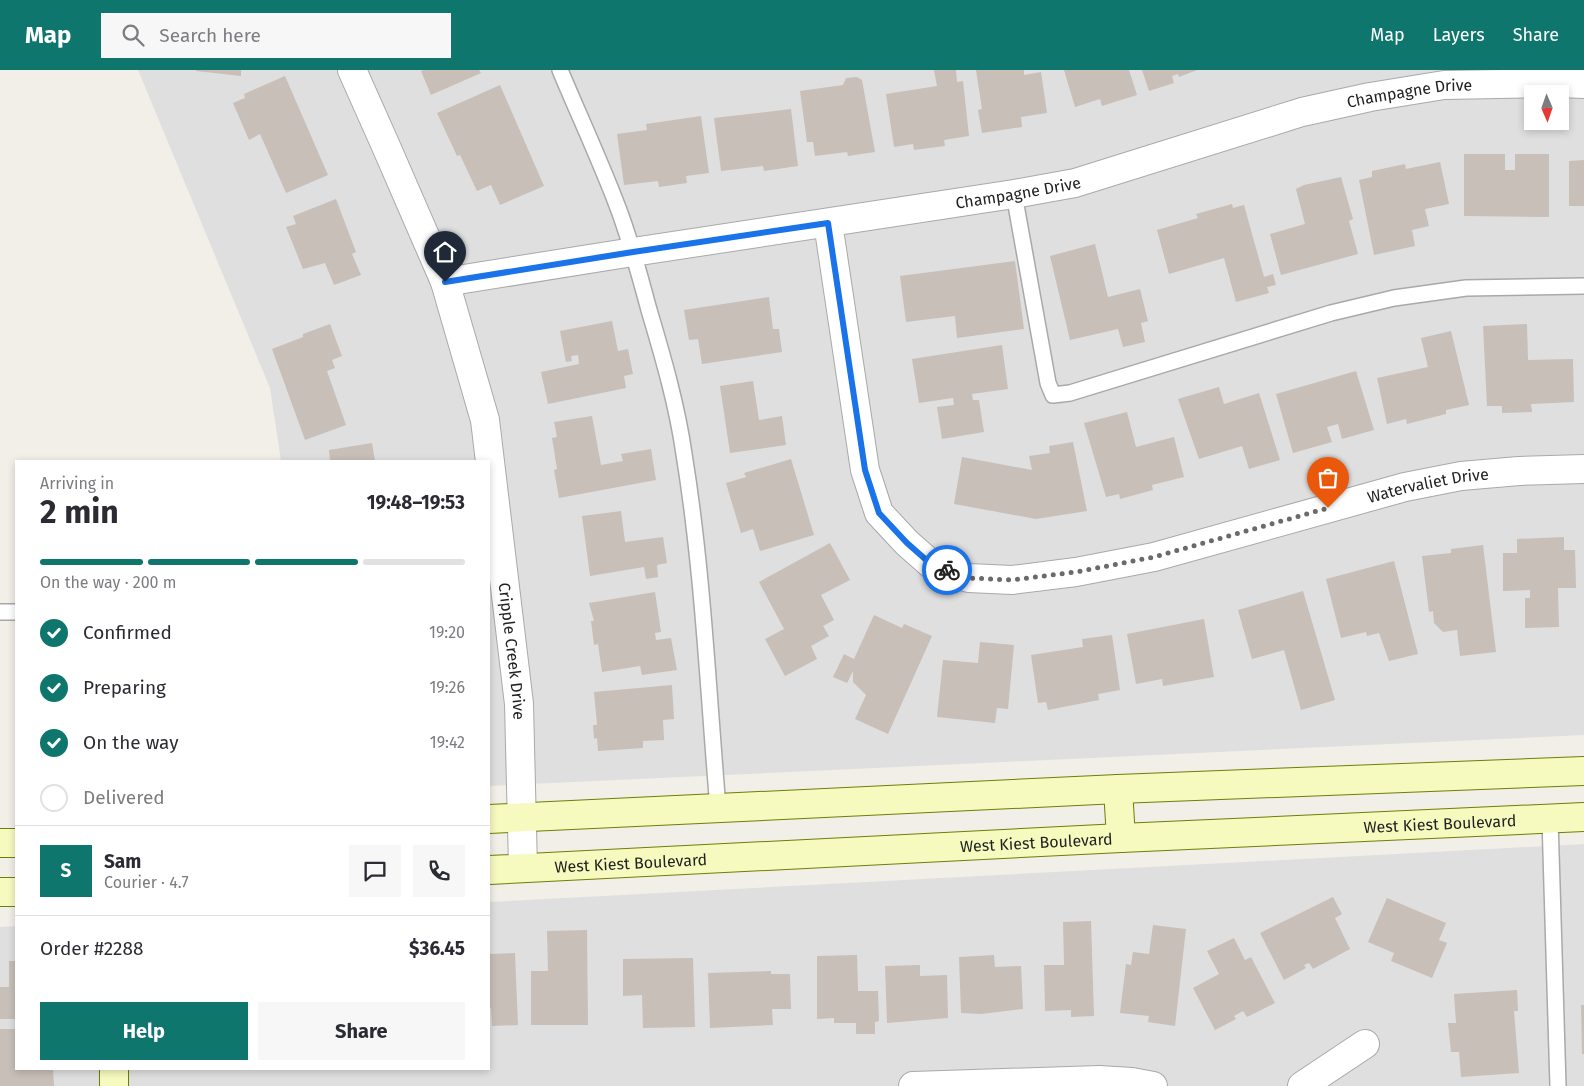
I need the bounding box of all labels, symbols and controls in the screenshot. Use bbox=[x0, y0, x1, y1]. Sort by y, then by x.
search box bbox=[101, 13, 451, 58]
text: Map bbox=[25, 21, 71, 49]
icon: search bbox=[119, 21, 147, 49]
text: Search here bbox=[159, 24, 261, 47]
text: Map bbox=[1370, 24, 1405, 46]
text: Layers bbox=[1433, 24, 1485, 46]
text: Share bbox=[1513, 24, 1559, 46]
street label: Champagne Drive bbox=[1345, 76, 1472, 112]
north arrow bbox=[1524, 85, 1569, 130]
map controls bbox=[1524, 85, 1569, 130]
street label: Champagne Drive bbox=[954, 173, 1083, 213]
pin bbox=[424, 231, 466, 282]
icon: home bbox=[431, 238, 459, 266]
pin bbox=[1307, 457, 1349, 508]
icon: bag bbox=[1314, 464, 1342, 492]
street label: Watervaliet Drive bbox=[1365, 465, 1489, 507]
text: Arriving in bbox=[40, 474, 114, 493]
text: 19:48–19:53 bbox=[367, 491, 465, 514]
text: 2 min bbox=[40, 493, 119, 531]
courier bbox=[922, 545, 972, 595]
icon: bike bbox=[933, 556, 961, 584]
text: On the way · 200 m bbox=[40, 573, 176, 592]
street label: Cripple Creek Drive bbox=[495, 582, 528, 720]
icon: check bbox=[40, 619, 68, 647]
text: Confirmed bbox=[83, 621, 172, 644]
text: 19:20 bbox=[429, 623, 465, 642]
icon: check bbox=[40, 674, 68, 702]
text: Preparing bbox=[83, 676, 166, 699]
text: 19:26 bbox=[429, 678, 465, 697]
icon: check bbox=[40, 729, 68, 757]
text: On the way bbox=[83, 731, 179, 754]
text: 19:42 bbox=[430, 733, 465, 752]
text: Delivered bbox=[83, 786, 165, 809]
street label: West Kiest Boulevard bbox=[1363, 811, 1517, 837]
street label: West Kiest Boulevard bbox=[960, 829, 1113, 856]
button: chat bbox=[349, 845, 401, 897]
button: phone bbox=[413, 845, 465, 897]
text: Sam bbox=[104, 850, 141, 873]
street label: West Kiest Boulevard bbox=[554, 850, 708, 877]
text: S bbox=[61, 859, 71, 882]
text: Courier · 4.7 bbox=[104, 873, 189, 892]
text: Order #2288 bbox=[40, 937, 143, 960]
text: $36.45 bbox=[409, 937, 465, 960]
button: Help bbox=[40, 1002, 248, 1060]
button: Share bbox=[258, 1002, 465, 1060]

